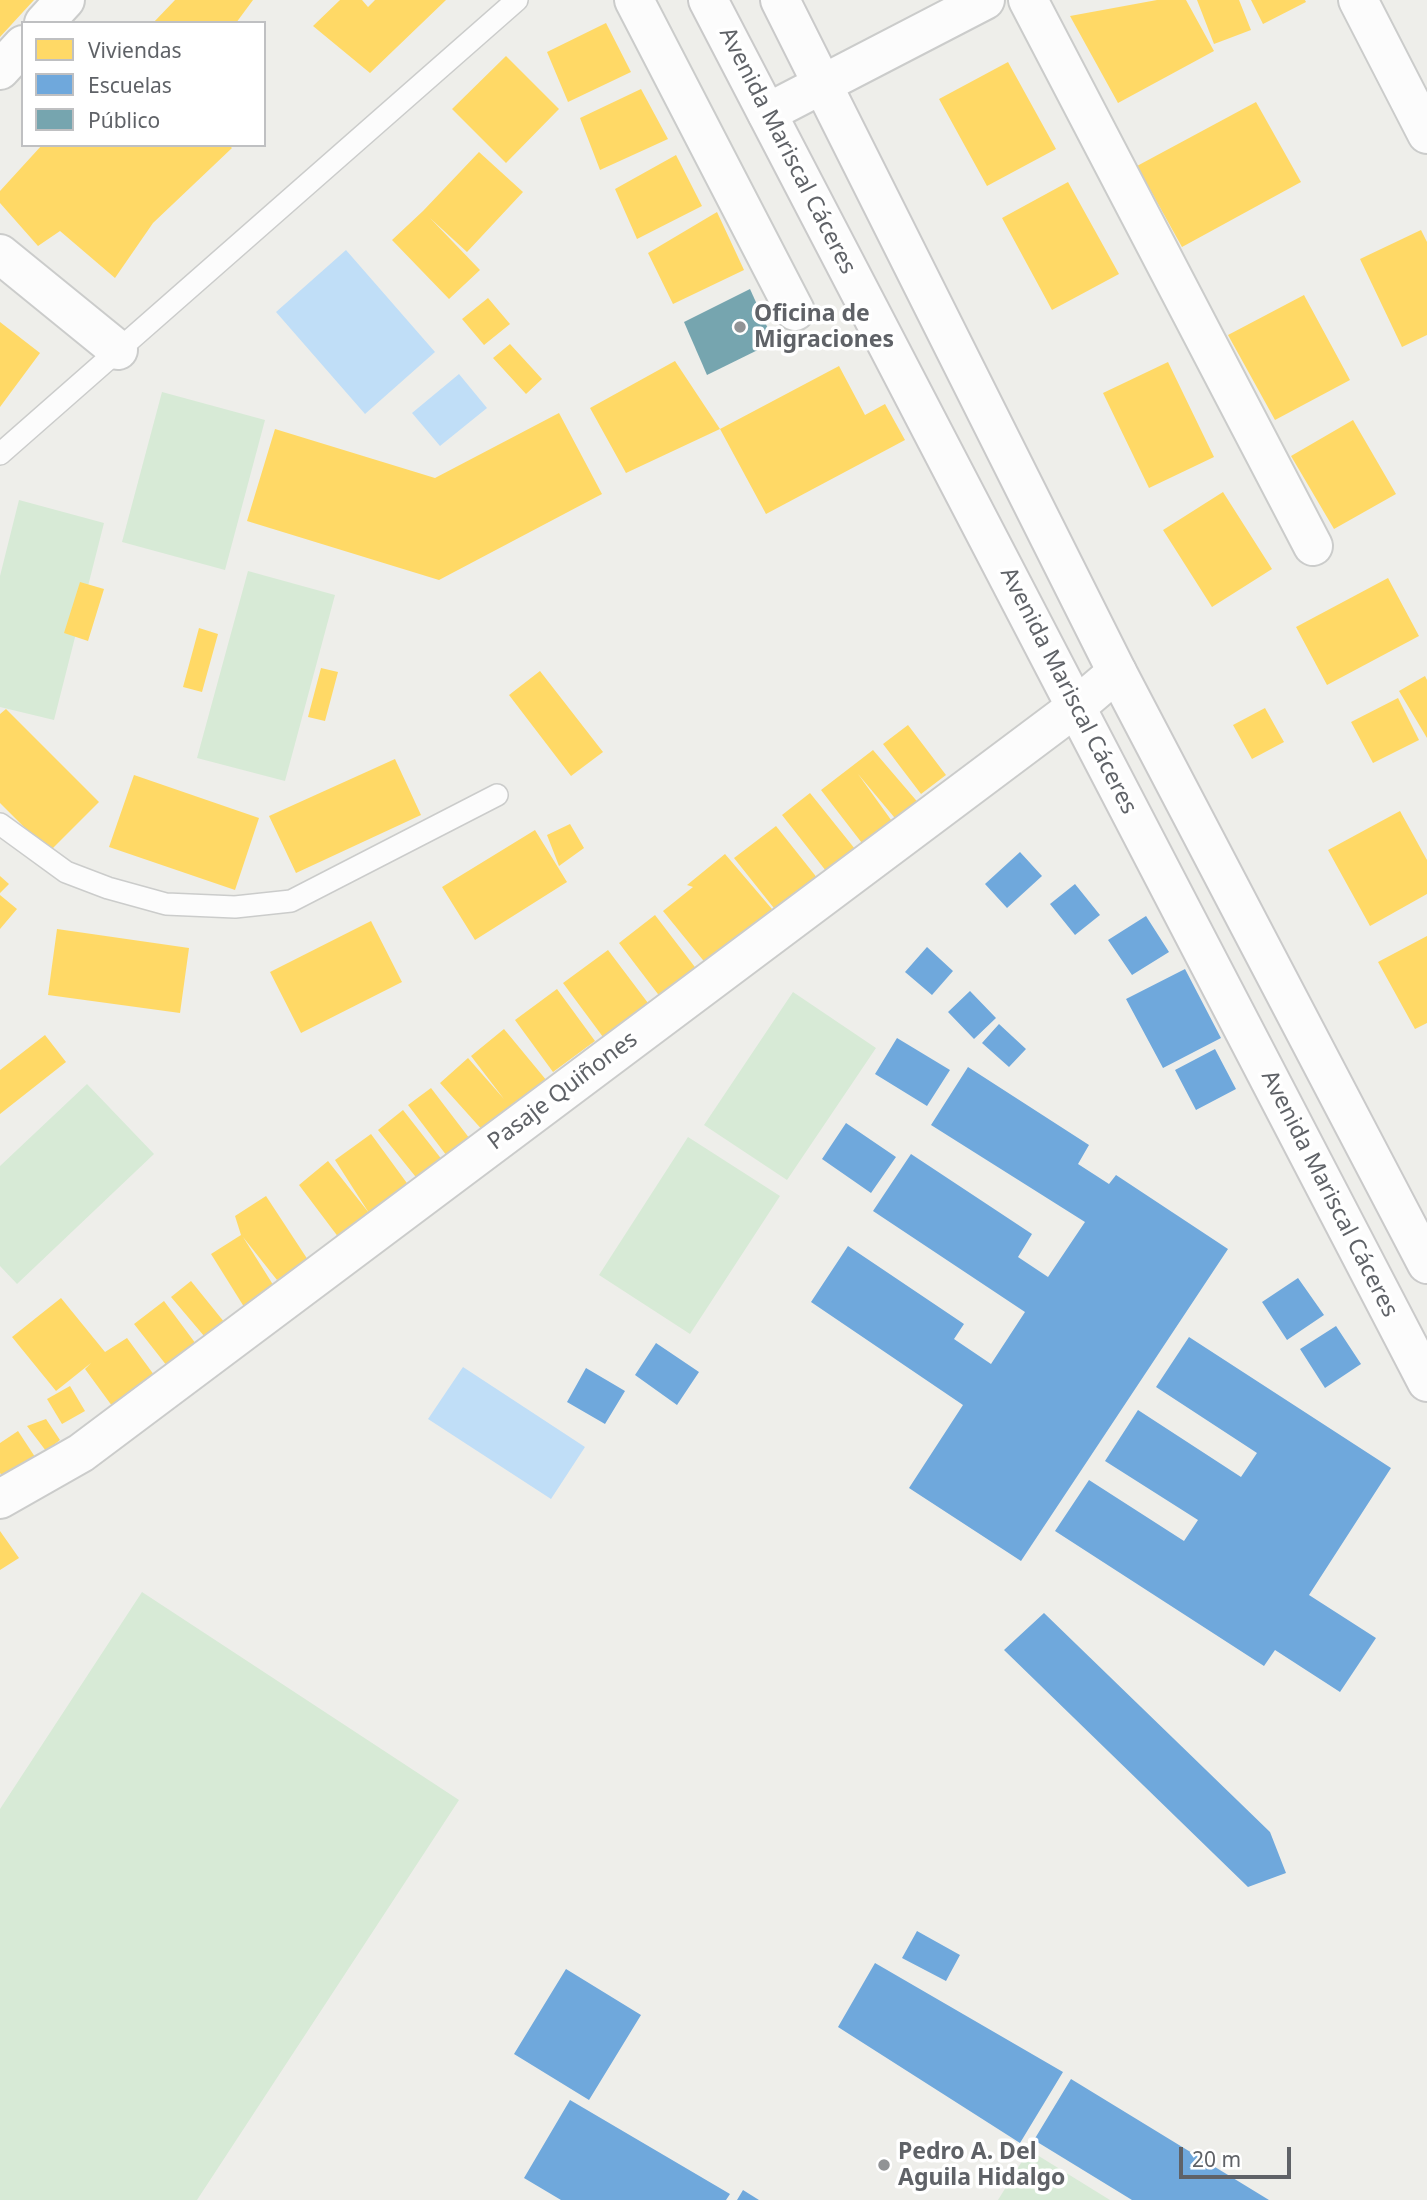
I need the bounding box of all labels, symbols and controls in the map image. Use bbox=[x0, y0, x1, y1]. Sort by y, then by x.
legend bbox=[21, 21, 266, 147]
street label: Avenida Mariscal Cáceres bbox=[713, 23, 861, 279]
text: Viviendas bbox=[88, 36, 182, 64]
text: Escuelas bbox=[88, 71, 172, 99]
text: Público bbox=[88, 106, 160, 134]
place label: Oficina de Migraciones bbox=[754, 300, 894, 354]
marker: Oficina de Migraciones bbox=[732, 319, 748, 335]
street label: Avenida Mariscal Cáceres bbox=[994, 563, 1142, 819]
street label: Pasaje Quiñones bbox=[483, 1026, 643, 1156]
street label: Avenida Mariscal Cáceres bbox=[1255, 1066, 1403, 1322]
scale bar bbox=[1182, 2134, 1294, 2178]
place label: Pedro A. Del Aguila Hidalgo bbox=[898, 2138, 1065, 2192]
text: 20 m bbox=[1192, 2145, 1241, 2173]
marker: Pedro A. Del Aguila Hidalgo bbox=[876, 2157, 892, 2173]

